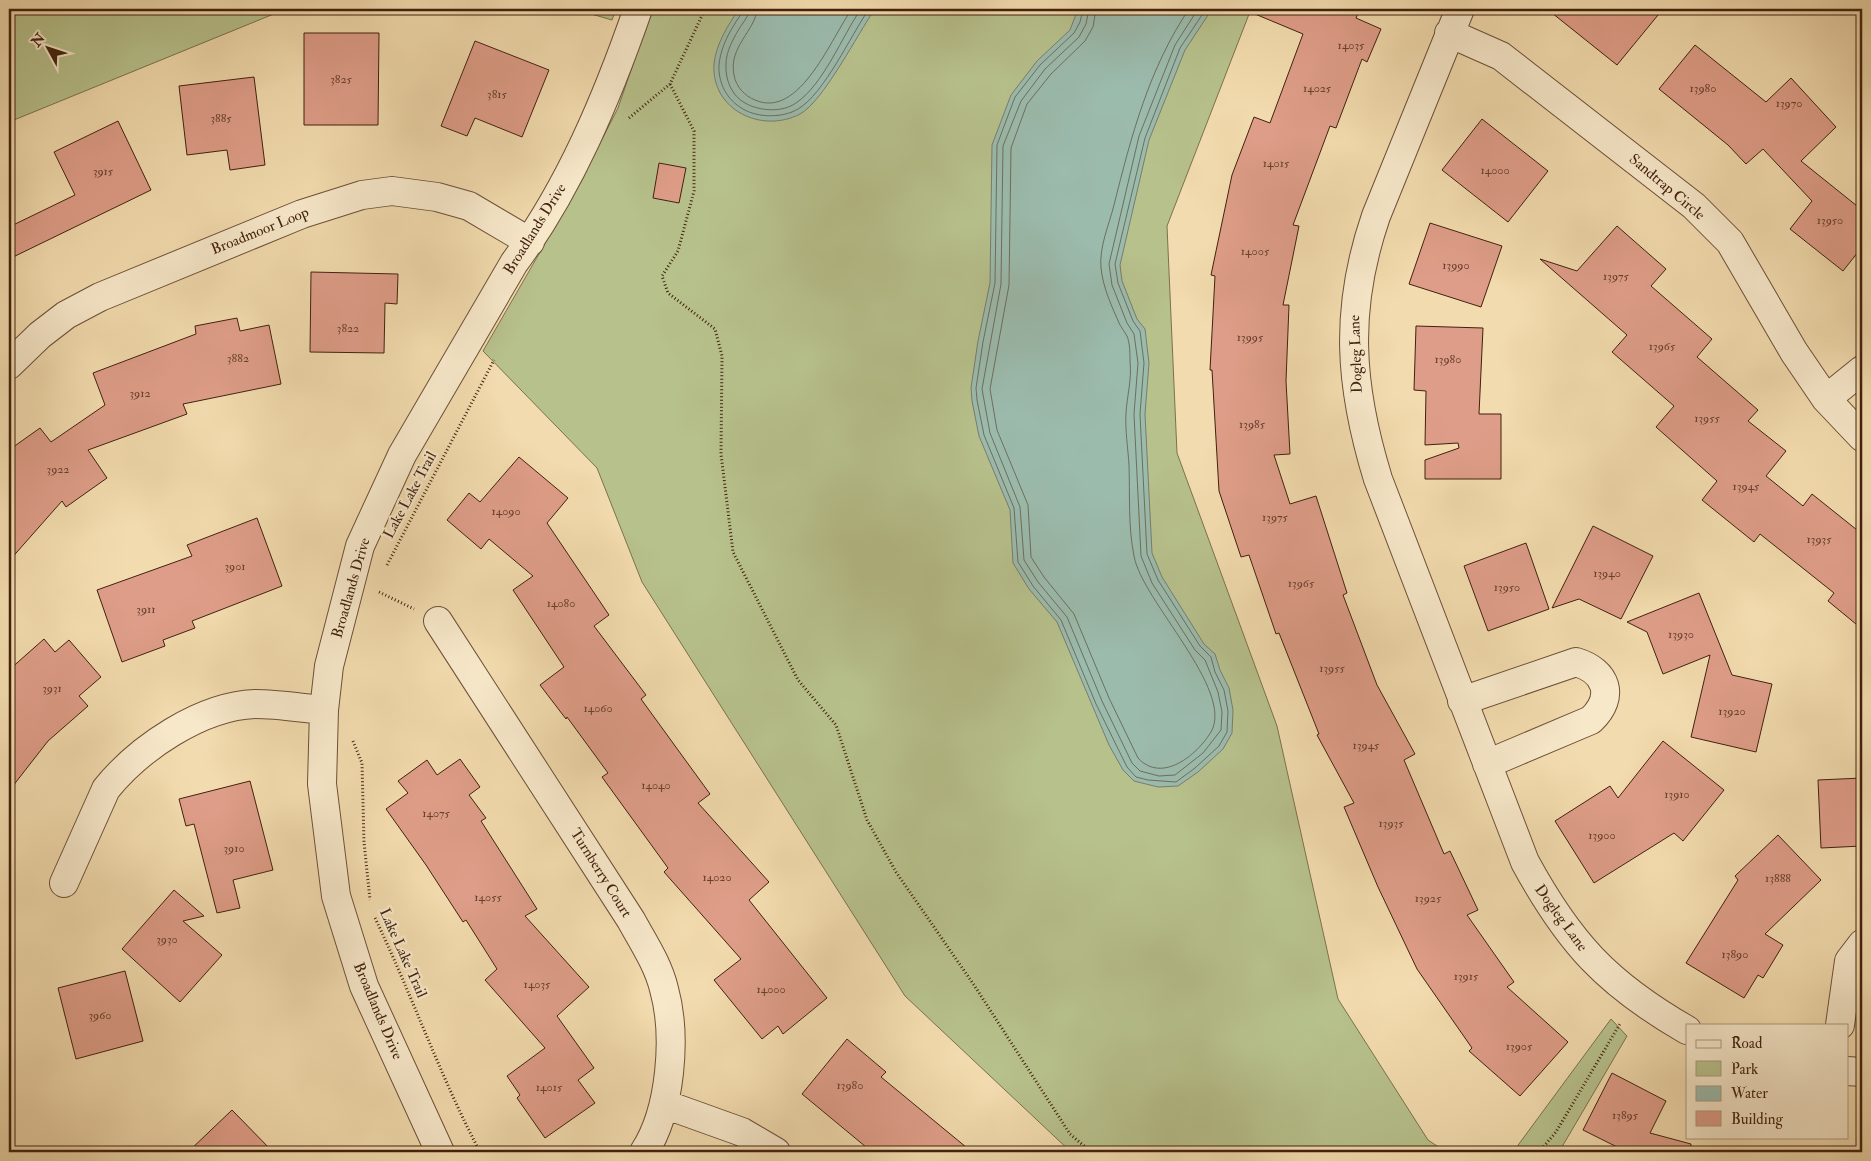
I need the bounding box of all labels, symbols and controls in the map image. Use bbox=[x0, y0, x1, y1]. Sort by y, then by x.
north arrow bbox=[22, 22, 72, 72]
text: N bbox=[27, 29, 49, 51]
house number: 14035 bbox=[1338, 38, 1365, 53]
house number: 3825 bbox=[330, 72, 353, 87]
house number: 14025 bbox=[1303, 81, 1332, 96]
house number: 13980 bbox=[1690, 81, 1716, 96]
house number: 3815 bbox=[487, 87, 508, 102]
house number: 13970 bbox=[1776, 96, 1802, 111]
house number: 3885 bbox=[210, 111, 232, 126]
street label: Sandtrap Circle bbox=[1624, 150, 1709, 225]
house number: 14015 bbox=[1263, 156, 1290, 171]
house number: 14000 bbox=[1480, 163, 1510, 178]
house number: 3915 bbox=[93, 164, 114, 179]
street label: Broadlands Drive bbox=[499, 180, 571, 278]
street label: Broadmoor Loop bbox=[208, 203, 312, 260]
house number: 13950 bbox=[1817, 213, 1843, 228]
house number: 14005 bbox=[1241, 244, 1270, 259]
house number: 13990 bbox=[1442, 258, 1470, 273]
house number: 13975 bbox=[1603, 269, 1630, 284]
street label: Dogleg Lane bbox=[1345, 314, 1367, 394]
house number: 3822 bbox=[337, 321, 359, 336]
house number: 13995 bbox=[1237, 330, 1264, 345]
house number: 13965 bbox=[1649, 339, 1676, 354]
house number: 3882 bbox=[227, 351, 249, 366]
house number: 13980 bbox=[1435, 352, 1461, 367]
house number: 3912 bbox=[129, 386, 151, 401]
house number: 13955 bbox=[1694, 411, 1721, 426]
house number: 13985 bbox=[1239, 417, 1266, 432]
street label: Lake Lake Trail bbox=[379, 448, 441, 542]
house number: 3922 bbox=[47, 462, 69, 477]
house number: 13945 bbox=[1733, 479, 1760, 494]
house number: 14090 bbox=[491, 504, 521, 519]
house number: 13975 bbox=[1262, 510, 1289, 525]
house number: 13935 bbox=[1807, 532, 1832, 547]
street label: Broadlands Drive bbox=[328, 535, 374, 641]
house number: 3901 bbox=[224, 559, 246, 574]
house number: 13940 bbox=[1593, 566, 1621, 581]
house number: 13965 bbox=[1288, 576, 1315, 591]
house number: 13950 bbox=[1494, 580, 1520, 595]
house number: 14080 bbox=[547, 596, 575, 611]
house number: 3911 bbox=[136, 602, 156, 617]
house number: 13930 bbox=[1668, 627, 1694, 642]
house number: 13955 bbox=[1319, 661, 1346, 676]
house number: 3931 bbox=[42, 681, 62, 696]
house number: 14060 bbox=[583, 701, 613, 716]
house number: 13920 bbox=[1718, 704, 1746, 719]
house number: 13945 bbox=[1353, 738, 1380, 753]
house number: 14040 bbox=[641, 778, 671, 793]
house number: 13910 bbox=[1664, 787, 1690, 802]
house number: 14075 bbox=[422, 806, 451, 821]
house number: 13935 bbox=[1379, 816, 1404, 831]
street label: Turnberry Court bbox=[566, 825, 636, 921]
house number: 13900 bbox=[1588, 828, 1616, 843]
house number: 3910 bbox=[223, 841, 245, 856]
house number: 14020 bbox=[702, 870, 732, 885]
house number: 13888 bbox=[1765, 871, 1791, 886]
street label: Dogleg Lane bbox=[1530, 881, 1592, 955]
house number: 14055 bbox=[474, 890, 502, 905]
house number: 13925 bbox=[1415, 891, 1442, 906]
street label: Lake Lake Trail bbox=[375, 905, 431, 1001]
house number: 3930 bbox=[156, 932, 178, 947]
house number: 13890 bbox=[1722, 947, 1748, 962]
street label: Broadlands Drive bbox=[349, 960, 407, 1062]
house number: 13915 bbox=[1454, 969, 1479, 984]
house number: 14035 bbox=[524, 977, 551, 992]
house number: 14000 bbox=[756, 982, 786, 997]
house number: 3960 bbox=[89, 1008, 111, 1023]
legend bbox=[1686, 1024, 1848, 1138]
text: Road bbox=[1731, 1034, 1763, 1053]
house number: 13905 bbox=[1506, 1039, 1533, 1054]
text: Park bbox=[1731, 1060, 1758, 1079]
house number: 13980 bbox=[837, 1078, 863, 1093]
house number: 14015 bbox=[536, 1080, 563, 1095]
text: Water bbox=[1730, 1084, 1768, 1103]
house number: 13895 bbox=[1612, 1108, 1639, 1123]
text: Building bbox=[1731, 1110, 1783, 1129]

